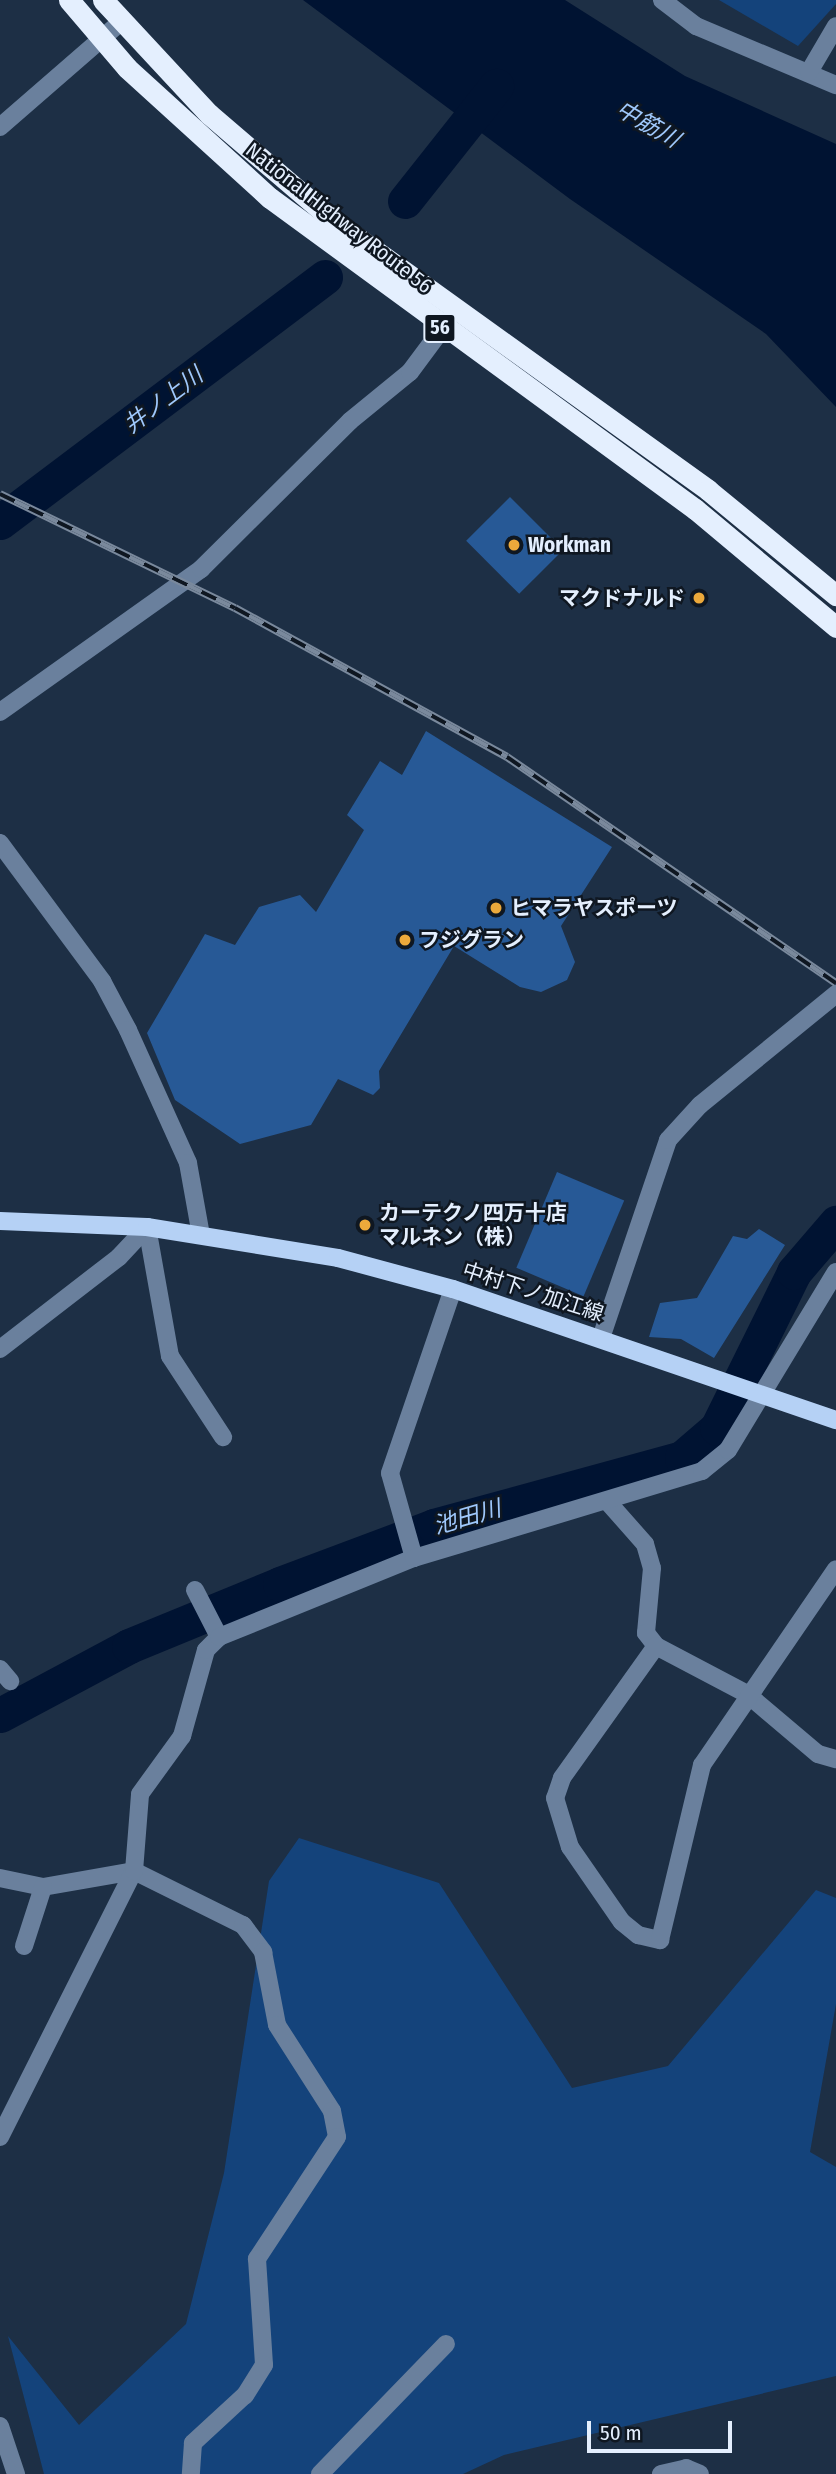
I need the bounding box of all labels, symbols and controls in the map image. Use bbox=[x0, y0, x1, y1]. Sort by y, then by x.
water label: 中筋川 bbox=[611, 95, 685, 153]
street label: National Highway Route 56 bbox=[241, 137, 437, 299]
road number: 56 bbox=[422, 312, 458, 344]
water label: 井ノ上川 bbox=[118, 361, 208, 439]
place label: Workman bbox=[528, 532, 611, 558]
marker: Workman bbox=[506, 537, 522, 553]
place label: マクドナルド bbox=[559, 585, 685, 611]
marker: マクドナルド bbox=[691, 590, 707, 606]
place label: ヒマラヤスポーツ bbox=[510, 895, 678, 921]
marker: ヒマラヤスポーツ bbox=[488, 900, 504, 916]
place label: フジグラン bbox=[419, 927, 524, 953]
marker: フジグラン bbox=[397, 932, 413, 948]
place label: カーテクノ四万十店 マルネン（株） bbox=[379, 1200, 568, 1250]
marker: カーテクノ四万十店 マルネン（株） bbox=[357, 1217, 373, 1233]
street label: 中村下ノ加江線 bbox=[459, 1257, 607, 1327]
water label: 池田川 bbox=[430, 1494, 504, 1540]
scale bar bbox=[591, 2408, 736, 2452]
text: 50 m bbox=[600, 2420, 642, 2446]

